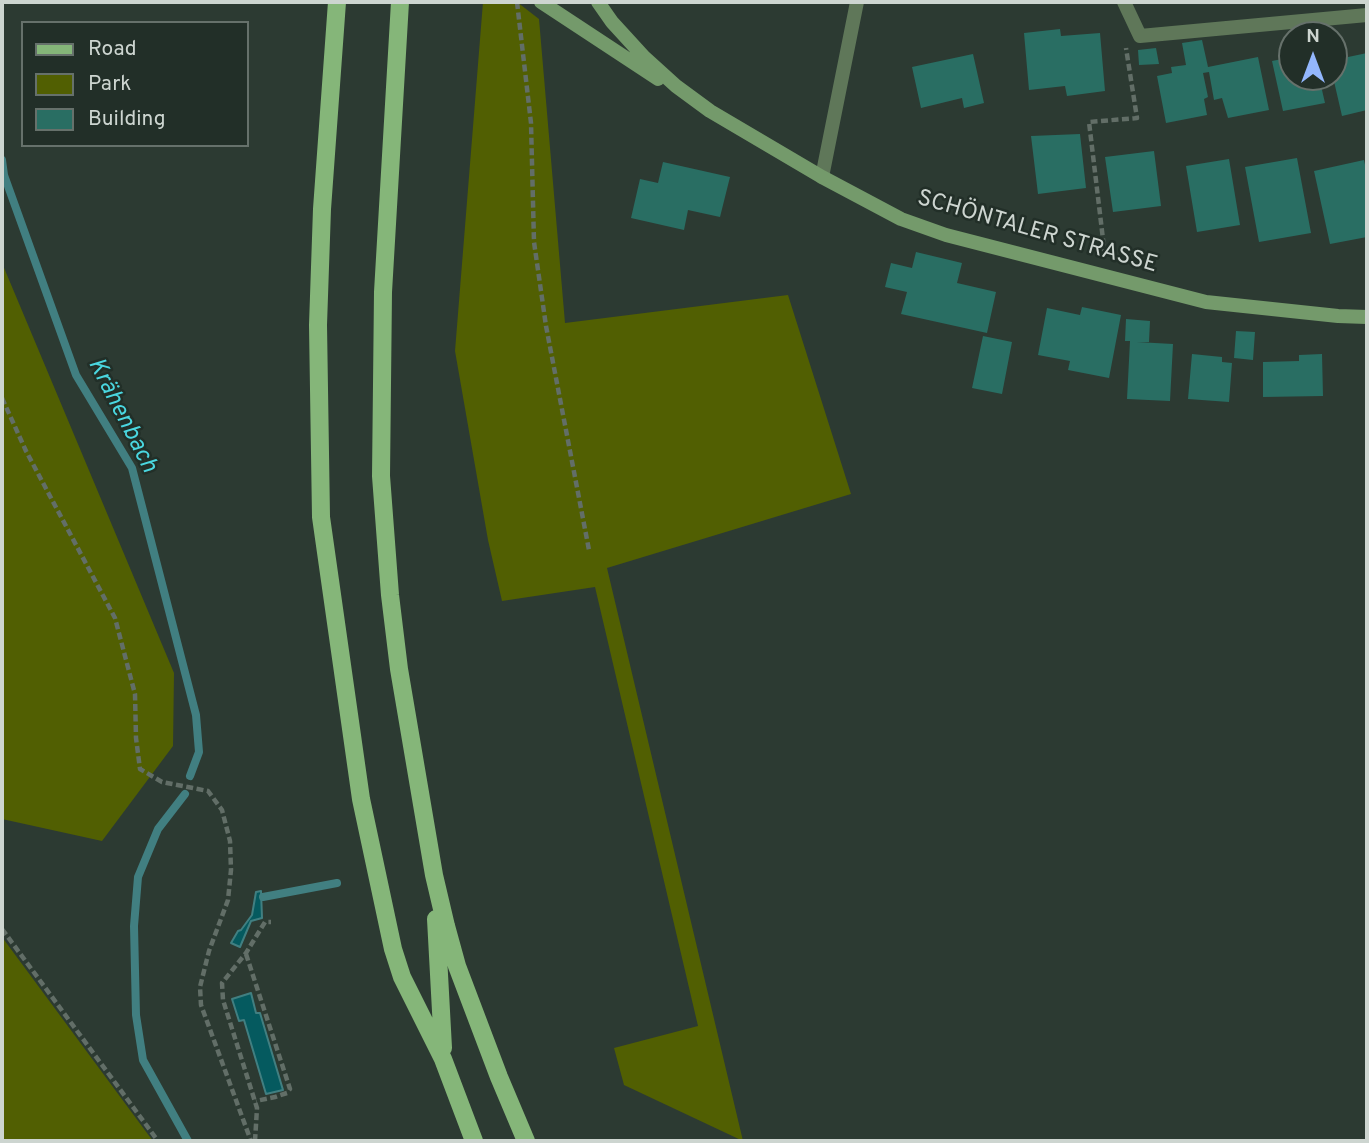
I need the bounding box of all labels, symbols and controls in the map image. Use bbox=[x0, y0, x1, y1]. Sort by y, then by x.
legend bbox=[21, 21, 248, 147]
north arrow bbox=[1278, 21, 1348, 91]
text: N bbox=[1306, 25, 1320, 49]
text: Road bbox=[88, 36, 137, 63]
text: Park bbox=[88, 71, 131, 98]
text: Building bbox=[88, 106, 166, 133]
street label: SCHÖNTALER STRASSE bbox=[914, 186, 1160, 280]
water label: Krähenbach bbox=[80, 354, 162, 478]

